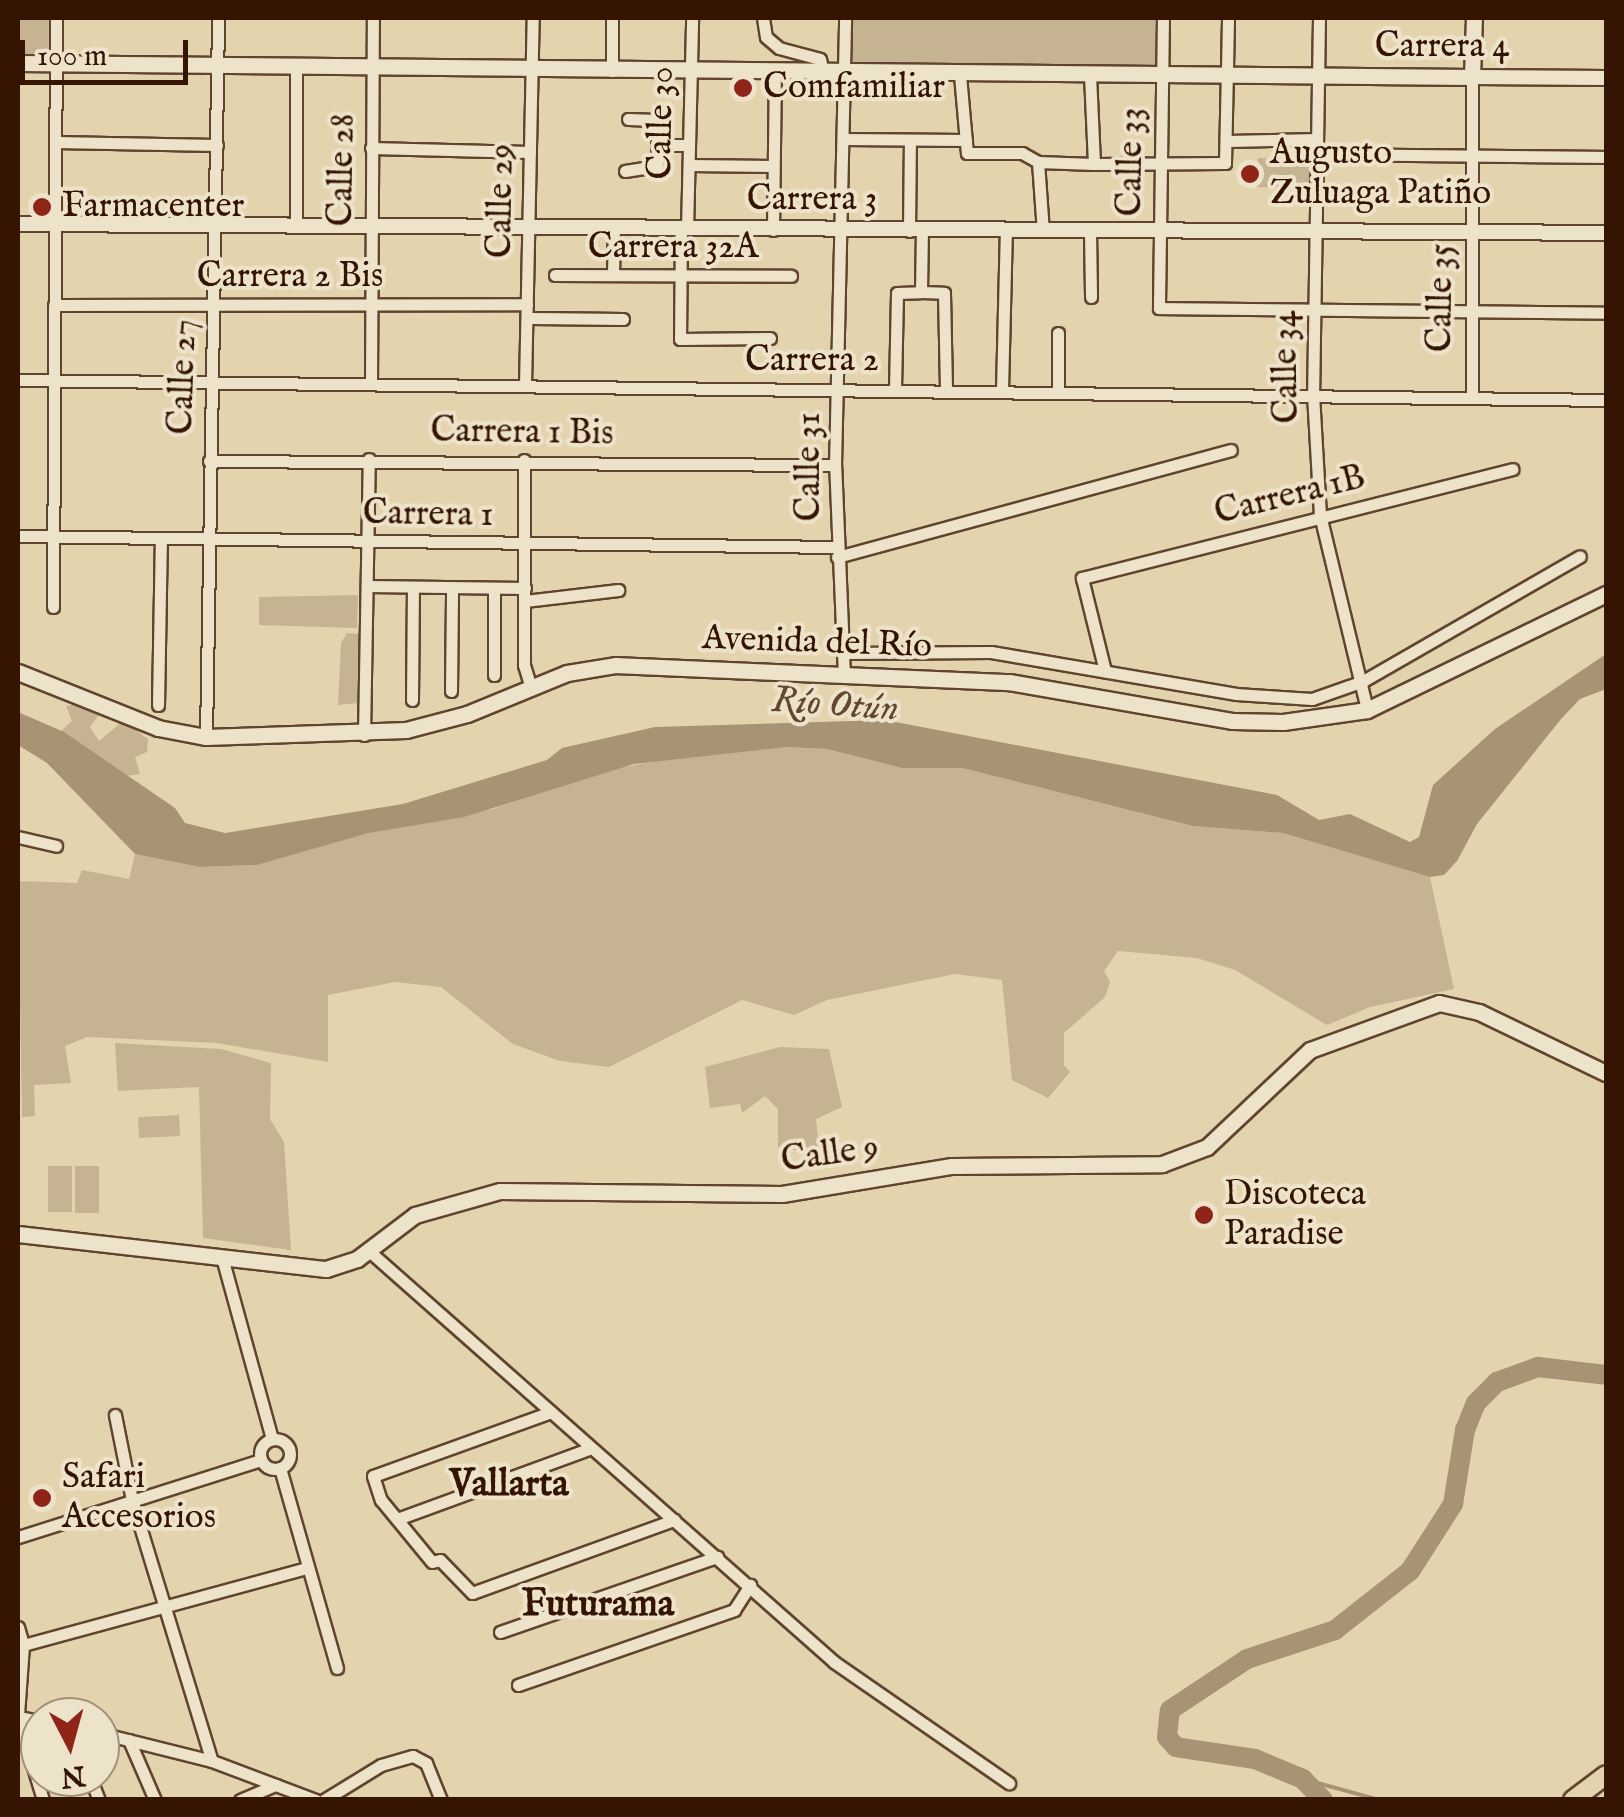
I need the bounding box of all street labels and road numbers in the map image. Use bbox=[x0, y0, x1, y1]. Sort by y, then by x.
street label: Carrera 4 bbox=[1375, 26, 1509, 68]
street label: Calle 30 bbox=[640, 66, 684, 180]
street label: Calle 33 bbox=[1110, 107, 1154, 217]
street label: Calle 28 bbox=[321, 113, 365, 227]
street label: Calle 29 bbox=[480, 143, 524, 259]
street label: Carrera 3 bbox=[747, 179, 877, 221]
street label: Carrera 32A bbox=[588, 227, 758, 269]
street label: Calle 35 bbox=[1420, 243, 1464, 353]
street label: Carrera 2 Bis bbox=[197, 256, 383, 298]
street label: Calle 34 bbox=[1265, 310, 1309, 424]
street label: Calle 27 bbox=[161, 319, 207, 435]
street label: Carrera 2 bbox=[745, 340, 879, 382]
street label: Carrera 1 Bis bbox=[430, 410, 614, 456]
street label: Calle 31 bbox=[789, 413, 831, 521]
street label: Carrera 1B bbox=[1210, 457, 1370, 535]
street label: Carrera 1 bbox=[362, 493, 494, 537]
street label: Avenida del Río bbox=[701, 618, 933, 668]
street label: Calle 9 bbox=[778, 1127, 882, 1183]

